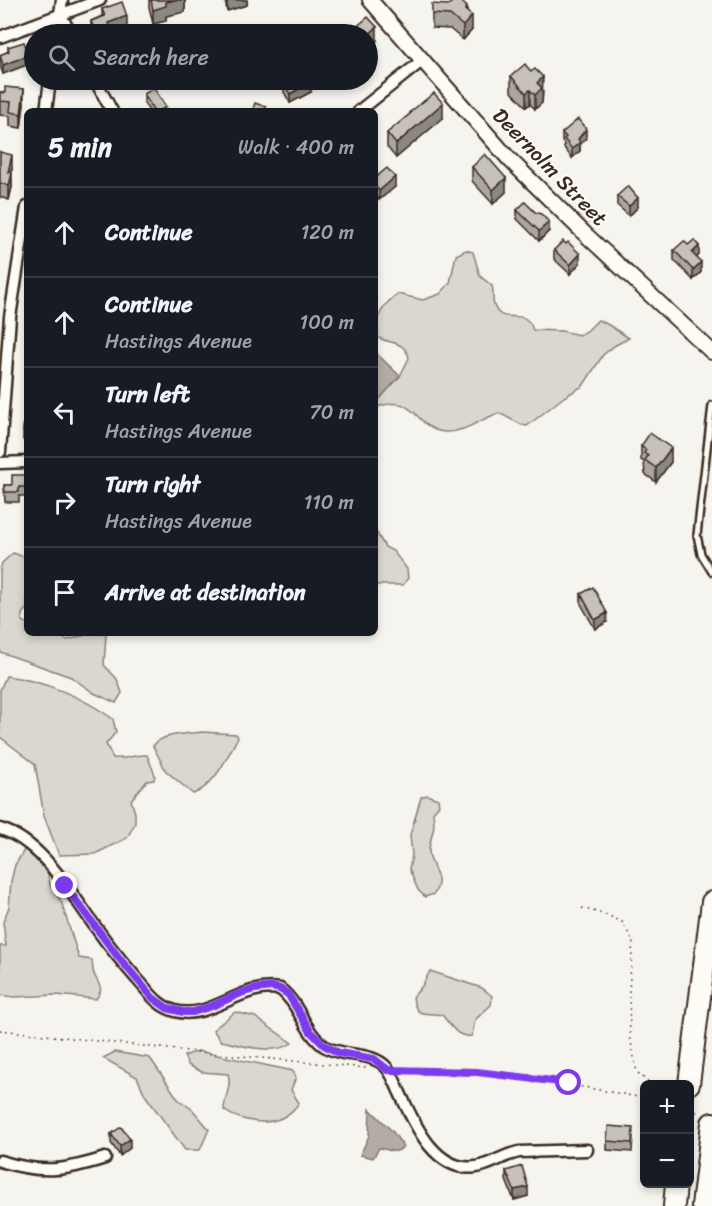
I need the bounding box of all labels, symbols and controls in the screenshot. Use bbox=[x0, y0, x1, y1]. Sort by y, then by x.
search box bbox=[24, 24, 378, 90]
text: Search here bbox=[93, 38, 209, 77]
icon: search bbox=[45, 41, 78, 74]
street label: Deernolm Street bbox=[483, 98, 617, 236]
text: 5 min bbox=[48, 124, 112, 170]
text: Walk · 400 m bbox=[238, 130, 354, 165]
text: Continue bbox=[105, 213, 193, 252]
text: 120 m bbox=[301, 215, 354, 250]
icon: ahead bbox=[48, 216, 81, 249]
text: Continue bbox=[105, 285, 193, 324]
text: 100 m bbox=[300, 305, 354, 340]
icon: ahead bbox=[48, 306, 81, 339]
text: Hastings Avenue bbox=[105, 324, 252, 359]
text: Turn left bbox=[105, 375, 190, 414]
text: 70 m bbox=[309, 395, 354, 430]
icon: left bbox=[48, 396, 81, 429]
text: Hastings Avenue bbox=[105, 414, 252, 449]
text: Turn right bbox=[105, 465, 200, 504]
text: 110 m bbox=[304, 485, 354, 520]
icon: right bbox=[48, 486, 81, 519]
text: Hastings Avenue bbox=[105, 504, 252, 539]
text: Arrive at destination bbox=[105, 573, 306, 612]
icon: arrive bbox=[48, 576, 81, 609]
route end bbox=[51, 872, 77, 898]
route start bbox=[555, 1069, 581, 1095]
map controls bbox=[640, 1080, 694, 1188]
button: + bbox=[640, 1080, 694, 1134]
button: − bbox=[640, 1134, 694, 1188]

